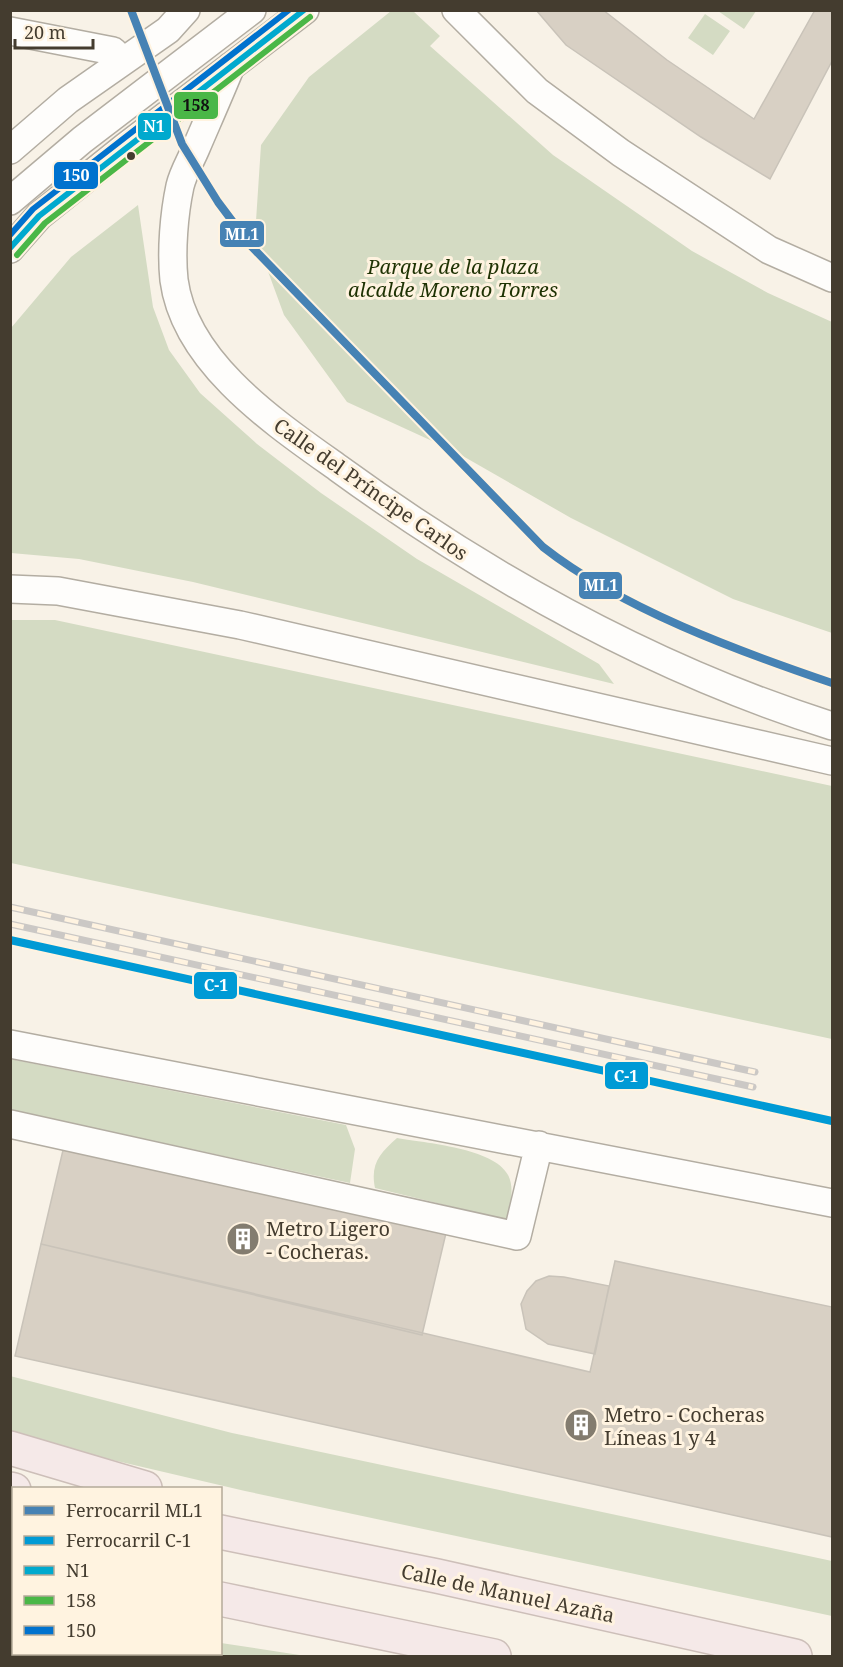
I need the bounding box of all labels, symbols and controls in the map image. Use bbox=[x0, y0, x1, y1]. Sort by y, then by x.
scale bar bbox=[15, 12, 93, 50]
text: 20 m bbox=[24, 20, 66, 44]
line badge: 158 bbox=[173, 91, 219, 120]
text: 158 bbox=[182, 94, 210, 116]
line badge: N1 bbox=[137, 112, 172, 141]
text: N1 bbox=[143, 115, 165, 137]
unlabelled marker bbox=[125, 150, 137, 162]
line badge: 150 bbox=[53, 161, 99, 190]
text: 150 bbox=[62, 164, 90, 186]
line badge: ML1 bbox=[219, 220, 265, 248]
text: ML1 bbox=[225, 223, 259, 245]
park label: Parque de la plaza alcalde Moreno Torres bbox=[348, 253, 558, 303]
street label: Calle del Príncipe Carlos bbox=[269, 412, 473, 566]
line badge: ML1 bbox=[578, 571, 623, 600]
text: ML1 bbox=[584, 574, 618, 596]
line badge: C-1 bbox=[193, 971, 238, 1000]
text: C-1 bbox=[204, 974, 228, 996]
line badge: C-1 bbox=[604, 1061, 649, 1090]
text: C-1 bbox=[614, 1065, 638, 1087]
place label: Metro Ligero - Cocheras. bbox=[266, 1215, 390, 1265]
building icon: Metro Ligero - Cocheras. bbox=[225, 1221, 261, 1257]
place label: Metro - Cocheras Líneas 1 y 4 bbox=[604, 1401, 764, 1451]
building icon: Metro - Cocheras Líneas 1 y 4 bbox=[563, 1407, 599, 1443]
legend bbox=[12, 1487, 222, 1655]
text: Ferrocarril ML1 bbox=[66, 1498, 203, 1522]
text: Ferrocarril C-1 bbox=[66, 1528, 192, 1552]
street label: Calle de Manuel Azaña bbox=[399, 1557, 617, 1629]
text: N1 bbox=[66, 1558, 90, 1582]
text: 158 bbox=[66, 1588, 96, 1612]
text: 150 bbox=[66, 1618, 96, 1642]

